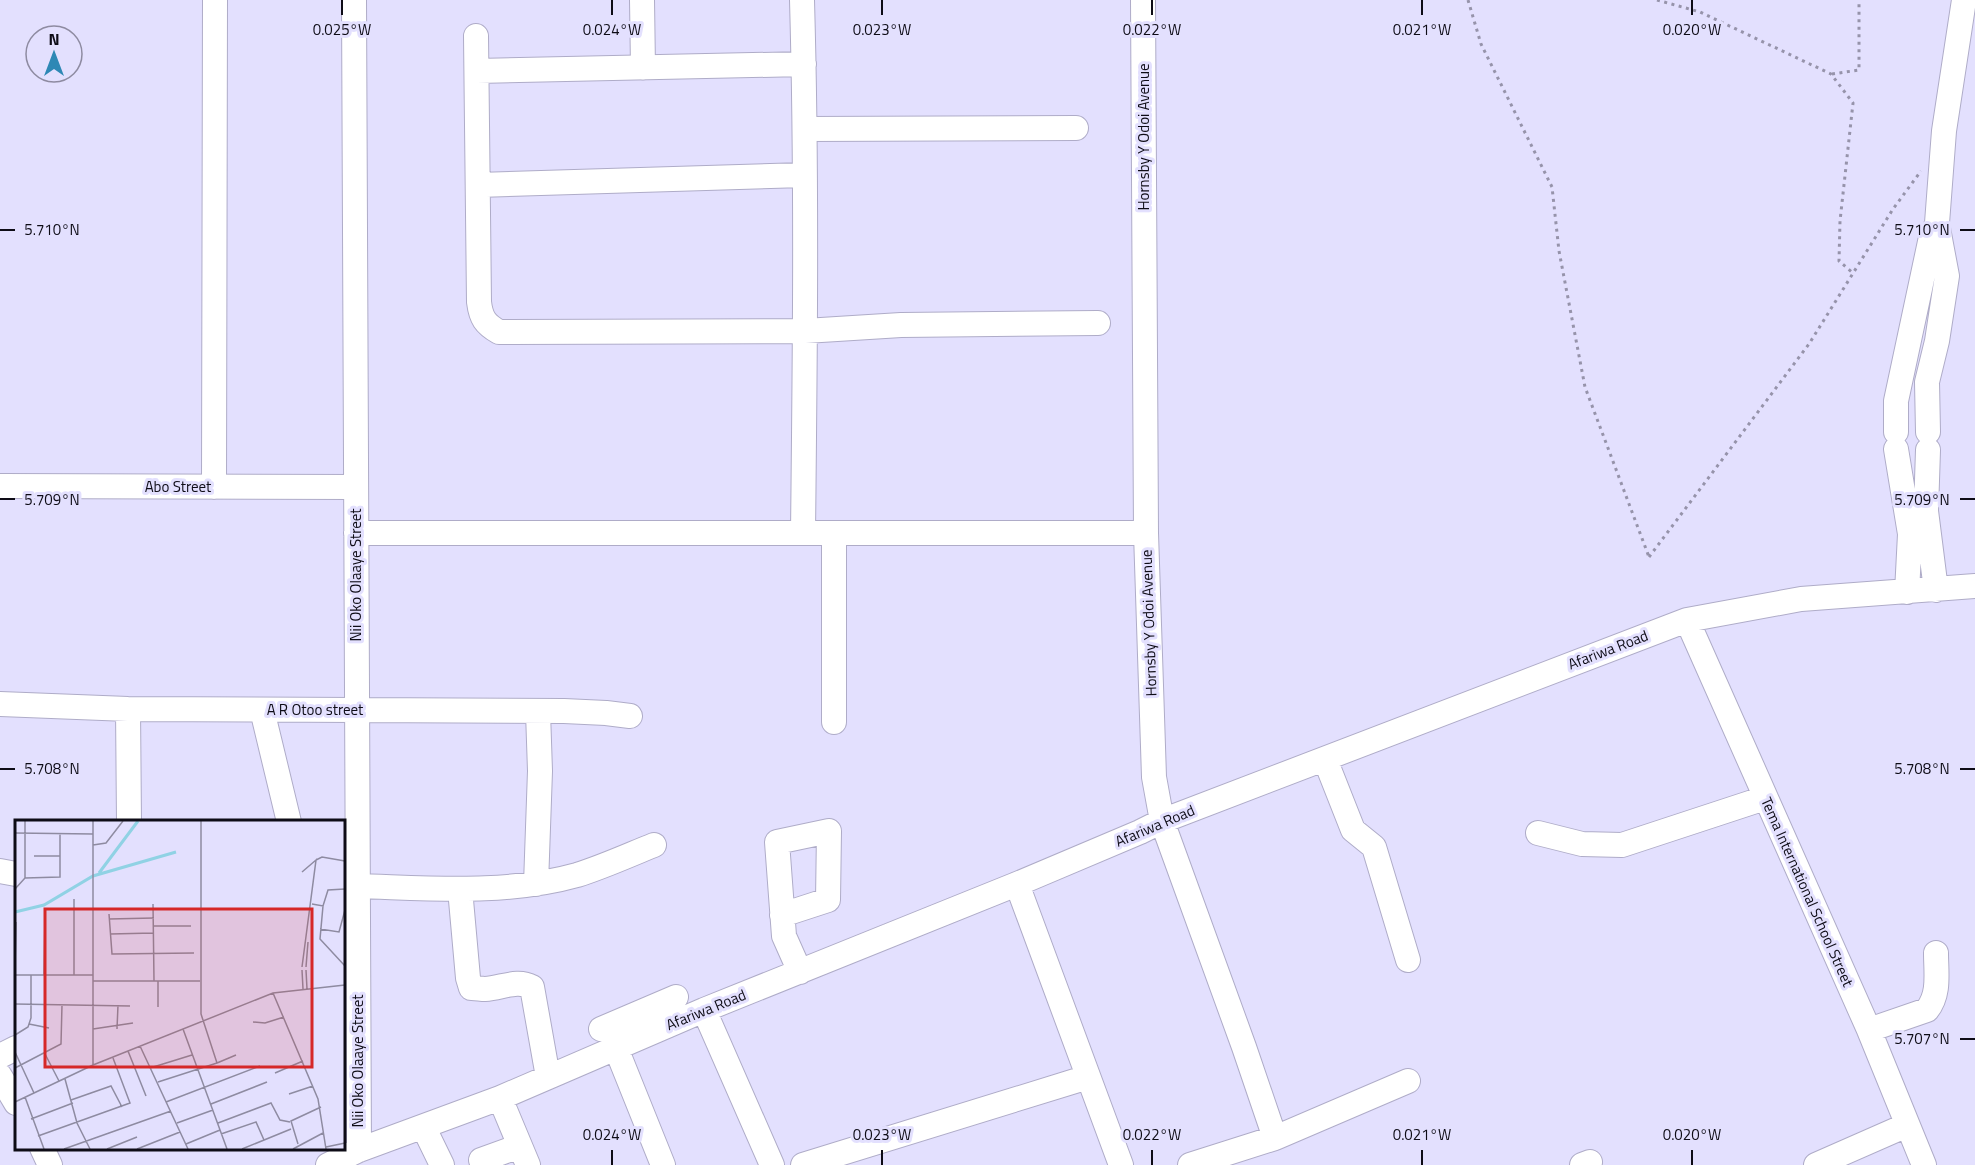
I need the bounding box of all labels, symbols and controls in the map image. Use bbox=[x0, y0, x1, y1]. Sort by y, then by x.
text: 0.025°W bbox=[313, 18, 371, 41]
text: 0.024°W bbox=[583, 18, 641, 41]
text: 0.023°W bbox=[853, 18, 911, 41]
text: 0.022°W bbox=[1123, 18, 1181, 41]
text: 0.021°W bbox=[1393, 18, 1451, 41]
text: 0.020°W bbox=[1663, 18, 1721, 41]
north arrow bbox=[24, 24, 84, 84]
text: N bbox=[48, 27, 60, 51]
street label: Hornsby Y Odoi Avenue bbox=[1132, 63, 1155, 211]
text: 5.710°N bbox=[24, 218, 80, 241]
text: 5.710°N bbox=[1894, 218, 1950, 241]
street label: Abo Street bbox=[145, 475, 212, 498]
text: 5.709°N bbox=[24, 488, 80, 511]
text: 5.709°N bbox=[1894, 488, 1950, 511]
street label: Nii Oko Olaaye Street bbox=[344, 508, 367, 642]
street label: Hornsby Y Odoi Avenue bbox=[1134, 549, 1163, 697]
street label: Afariwa Road bbox=[1564, 624, 1651, 675]
street label: A R Otoo street bbox=[267, 698, 364, 721]
text: 5.708°N bbox=[24, 757, 80, 780]
text: 5.708°N bbox=[1894, 757, 1950, 780]
street label: Tema International School Street bbox=[1755, 793, 1860, 991]
street label: Afariwa Road bbox=[1111, 798, 1198, 853]
inset map bbox=[15, 820, 345, 1150]
street label: Afariwa Road bbox=[662, 983, 749, 1036]
street label: Nii Oko Olaaye Street bbox=[346, 994, 369, 1128]
text: 5.707°N bbox=[1894, 1027, 1950, 1050]
text: 0.024°W bbox=[583, 1123, 641, 1146]
text: 0.023°W bbox=[853, 1123, 911, 1146]
text: 0.022°W bbox=[1123, 1123, 1181, 1146]
text: 0.021°W bbox=[1393, 1123, 1451, 1146]
text: 0.020°W bbox=[1663, 1123, 1721, 1146]

